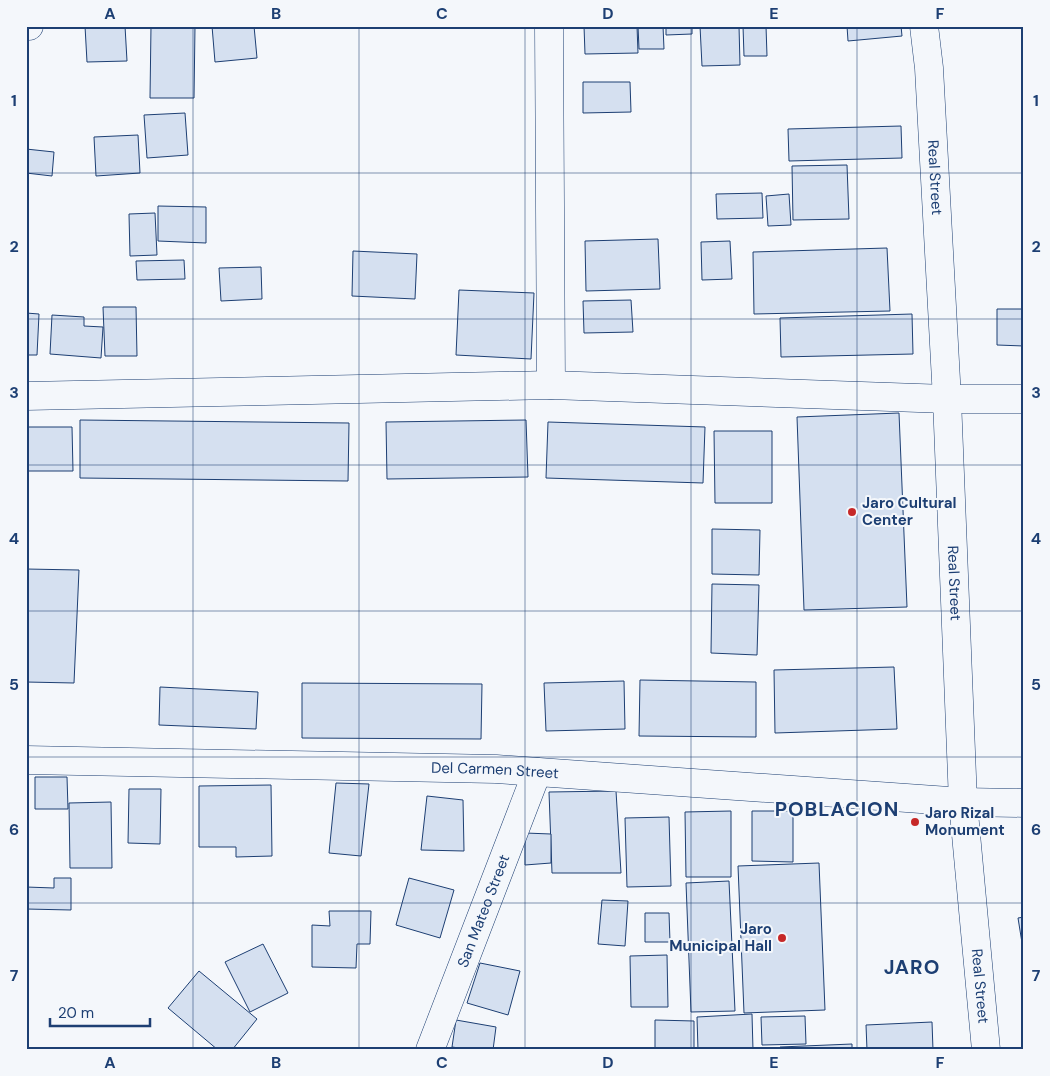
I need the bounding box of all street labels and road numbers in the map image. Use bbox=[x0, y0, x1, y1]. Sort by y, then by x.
street label: Real Street bbox=[923, 140, 947, 216]
street label: Real Street bbox=[943, 545, 966, 621]
street label: Del Carmen Street bbox=[431, 758, 559, 783]
street label: San Mateo Street bbox=[453, 851, 514, 970]
street label: Real Street bbox=[967, 948, 994, 1025]

